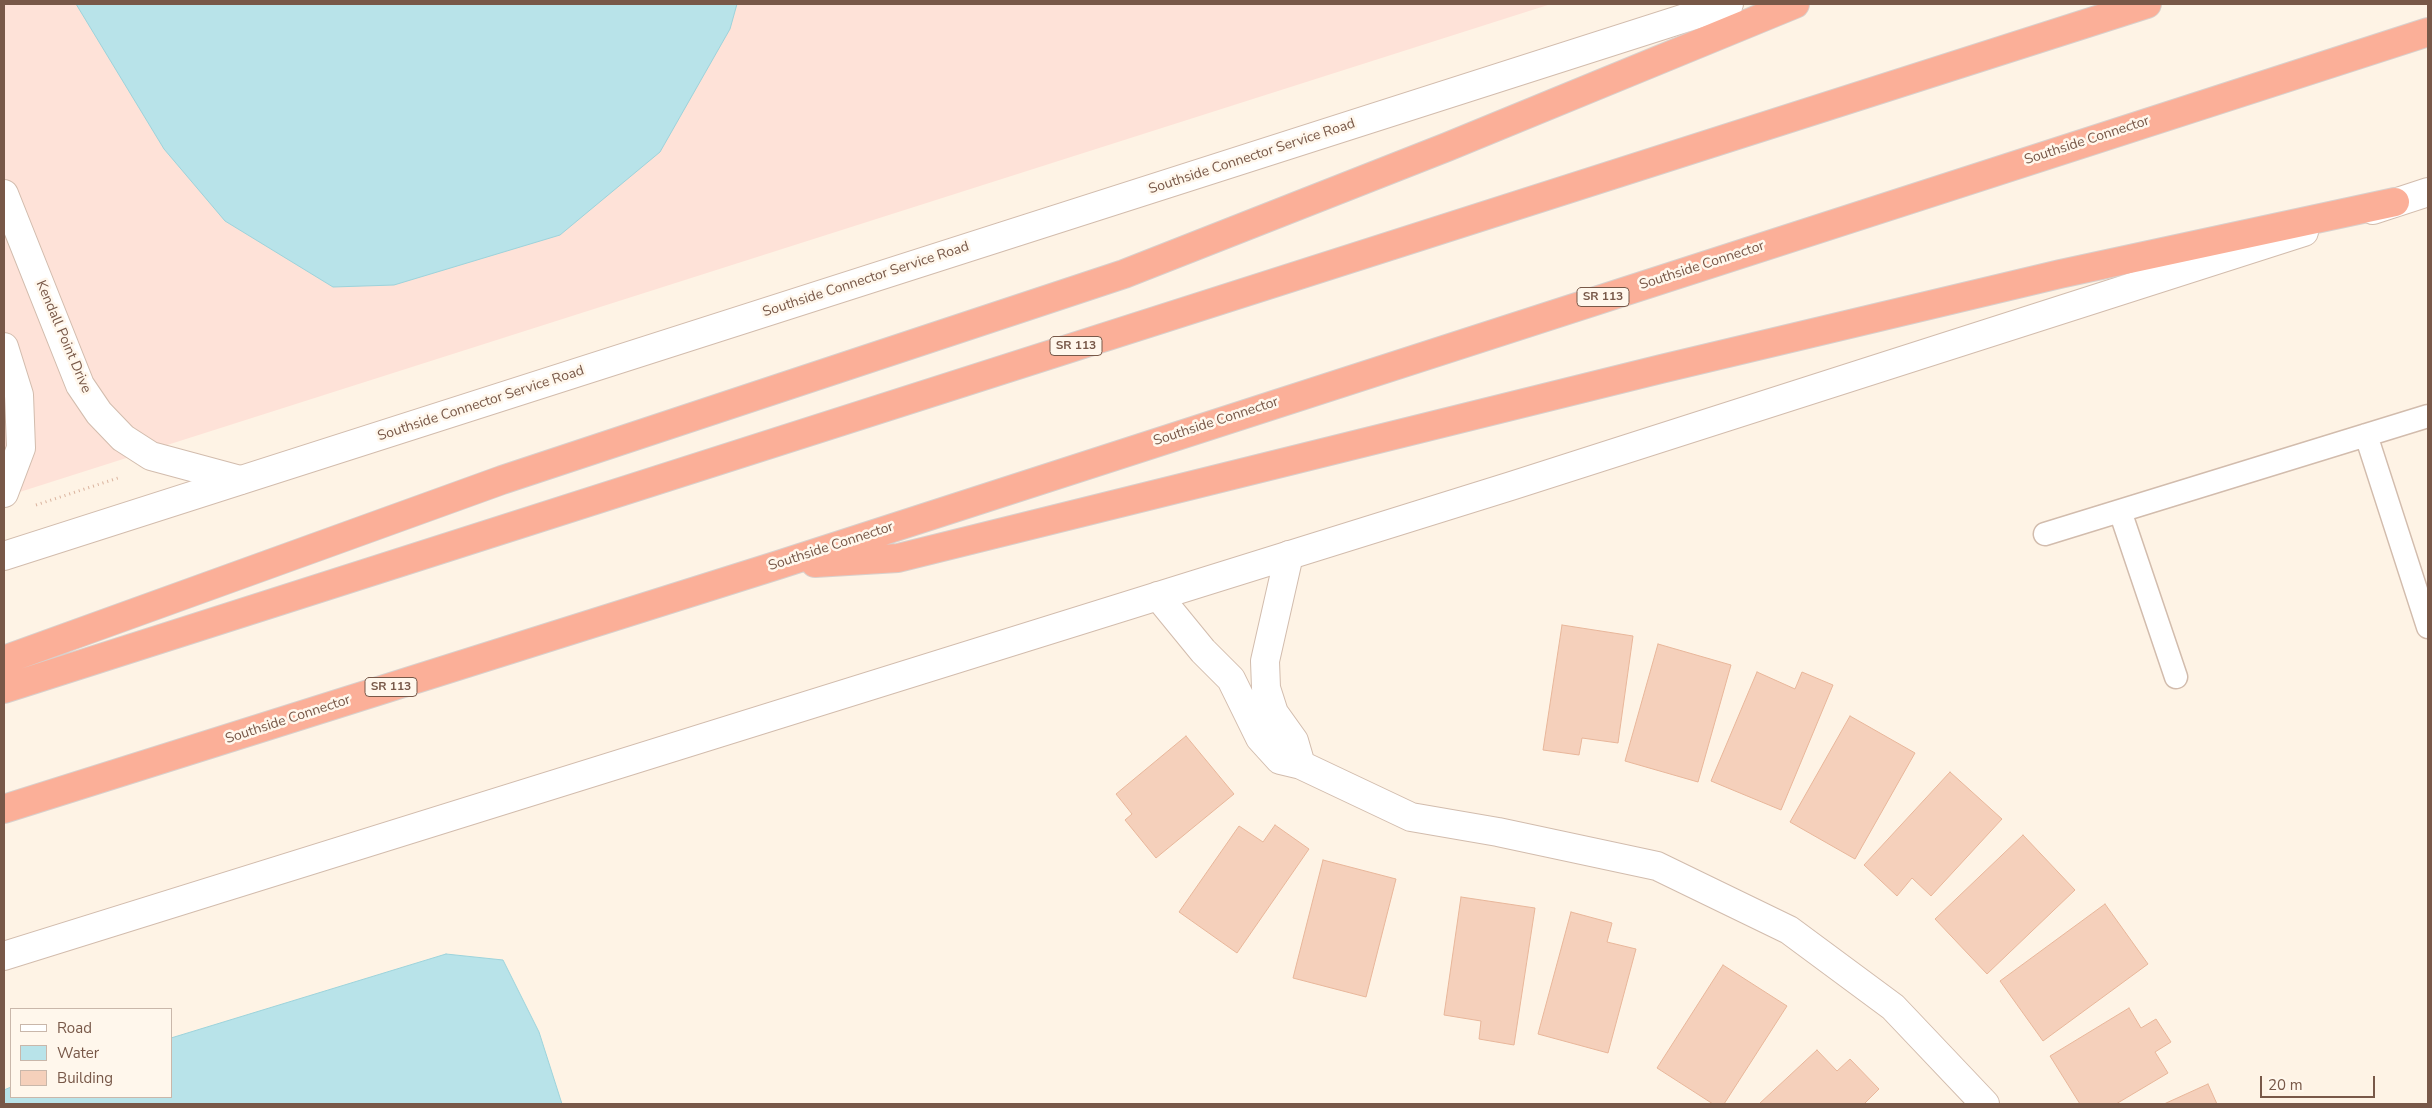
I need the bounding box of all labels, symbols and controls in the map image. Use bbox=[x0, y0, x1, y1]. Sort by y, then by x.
street label: Southside Connector bbox=[2022, 113, 2152, 169]
street label: Southside Connector Service Road bbox=[1147, 116, 1357, 198]
street label: Southside Connector bbox=[1637, 238, 1767, 294]
street label: Southside Connector Service Road bbox=[761, 239, 971, 321]
street label: Kendall Point Drive bbox=[32, 278, 94, 396]
road number: SR 113 bbox=[1577, 288, 1629, 306]
road number: SR 113 bbox=[1050, 336, 1102, 356]
street label: Southside Connector Service Road bbox=[376, 363, 586, 445]
street label: Southside Connector bbox=[1151, 394, 1281, 450]
street label: Southside Connector bbox=[766, 519, 896, 575]
road number: SR 113 bbox=[365, 678, 417, 696]
street label: Southside Connector bbox=[223, 692, 353, 748]
legend bbox=[10, 1008, 172, 1098]
text: Road bbox=[57, 1018, 92, 1038]
text: Water bbox=[57, 1043, 99, 1063]
scale bar bbox=[2262, 1066, 2377, 1098]
text: Building bbox=[57, 1068, 113, 1088]
text: 20 m bbox=[2268, 1075, 2303, 1095]

